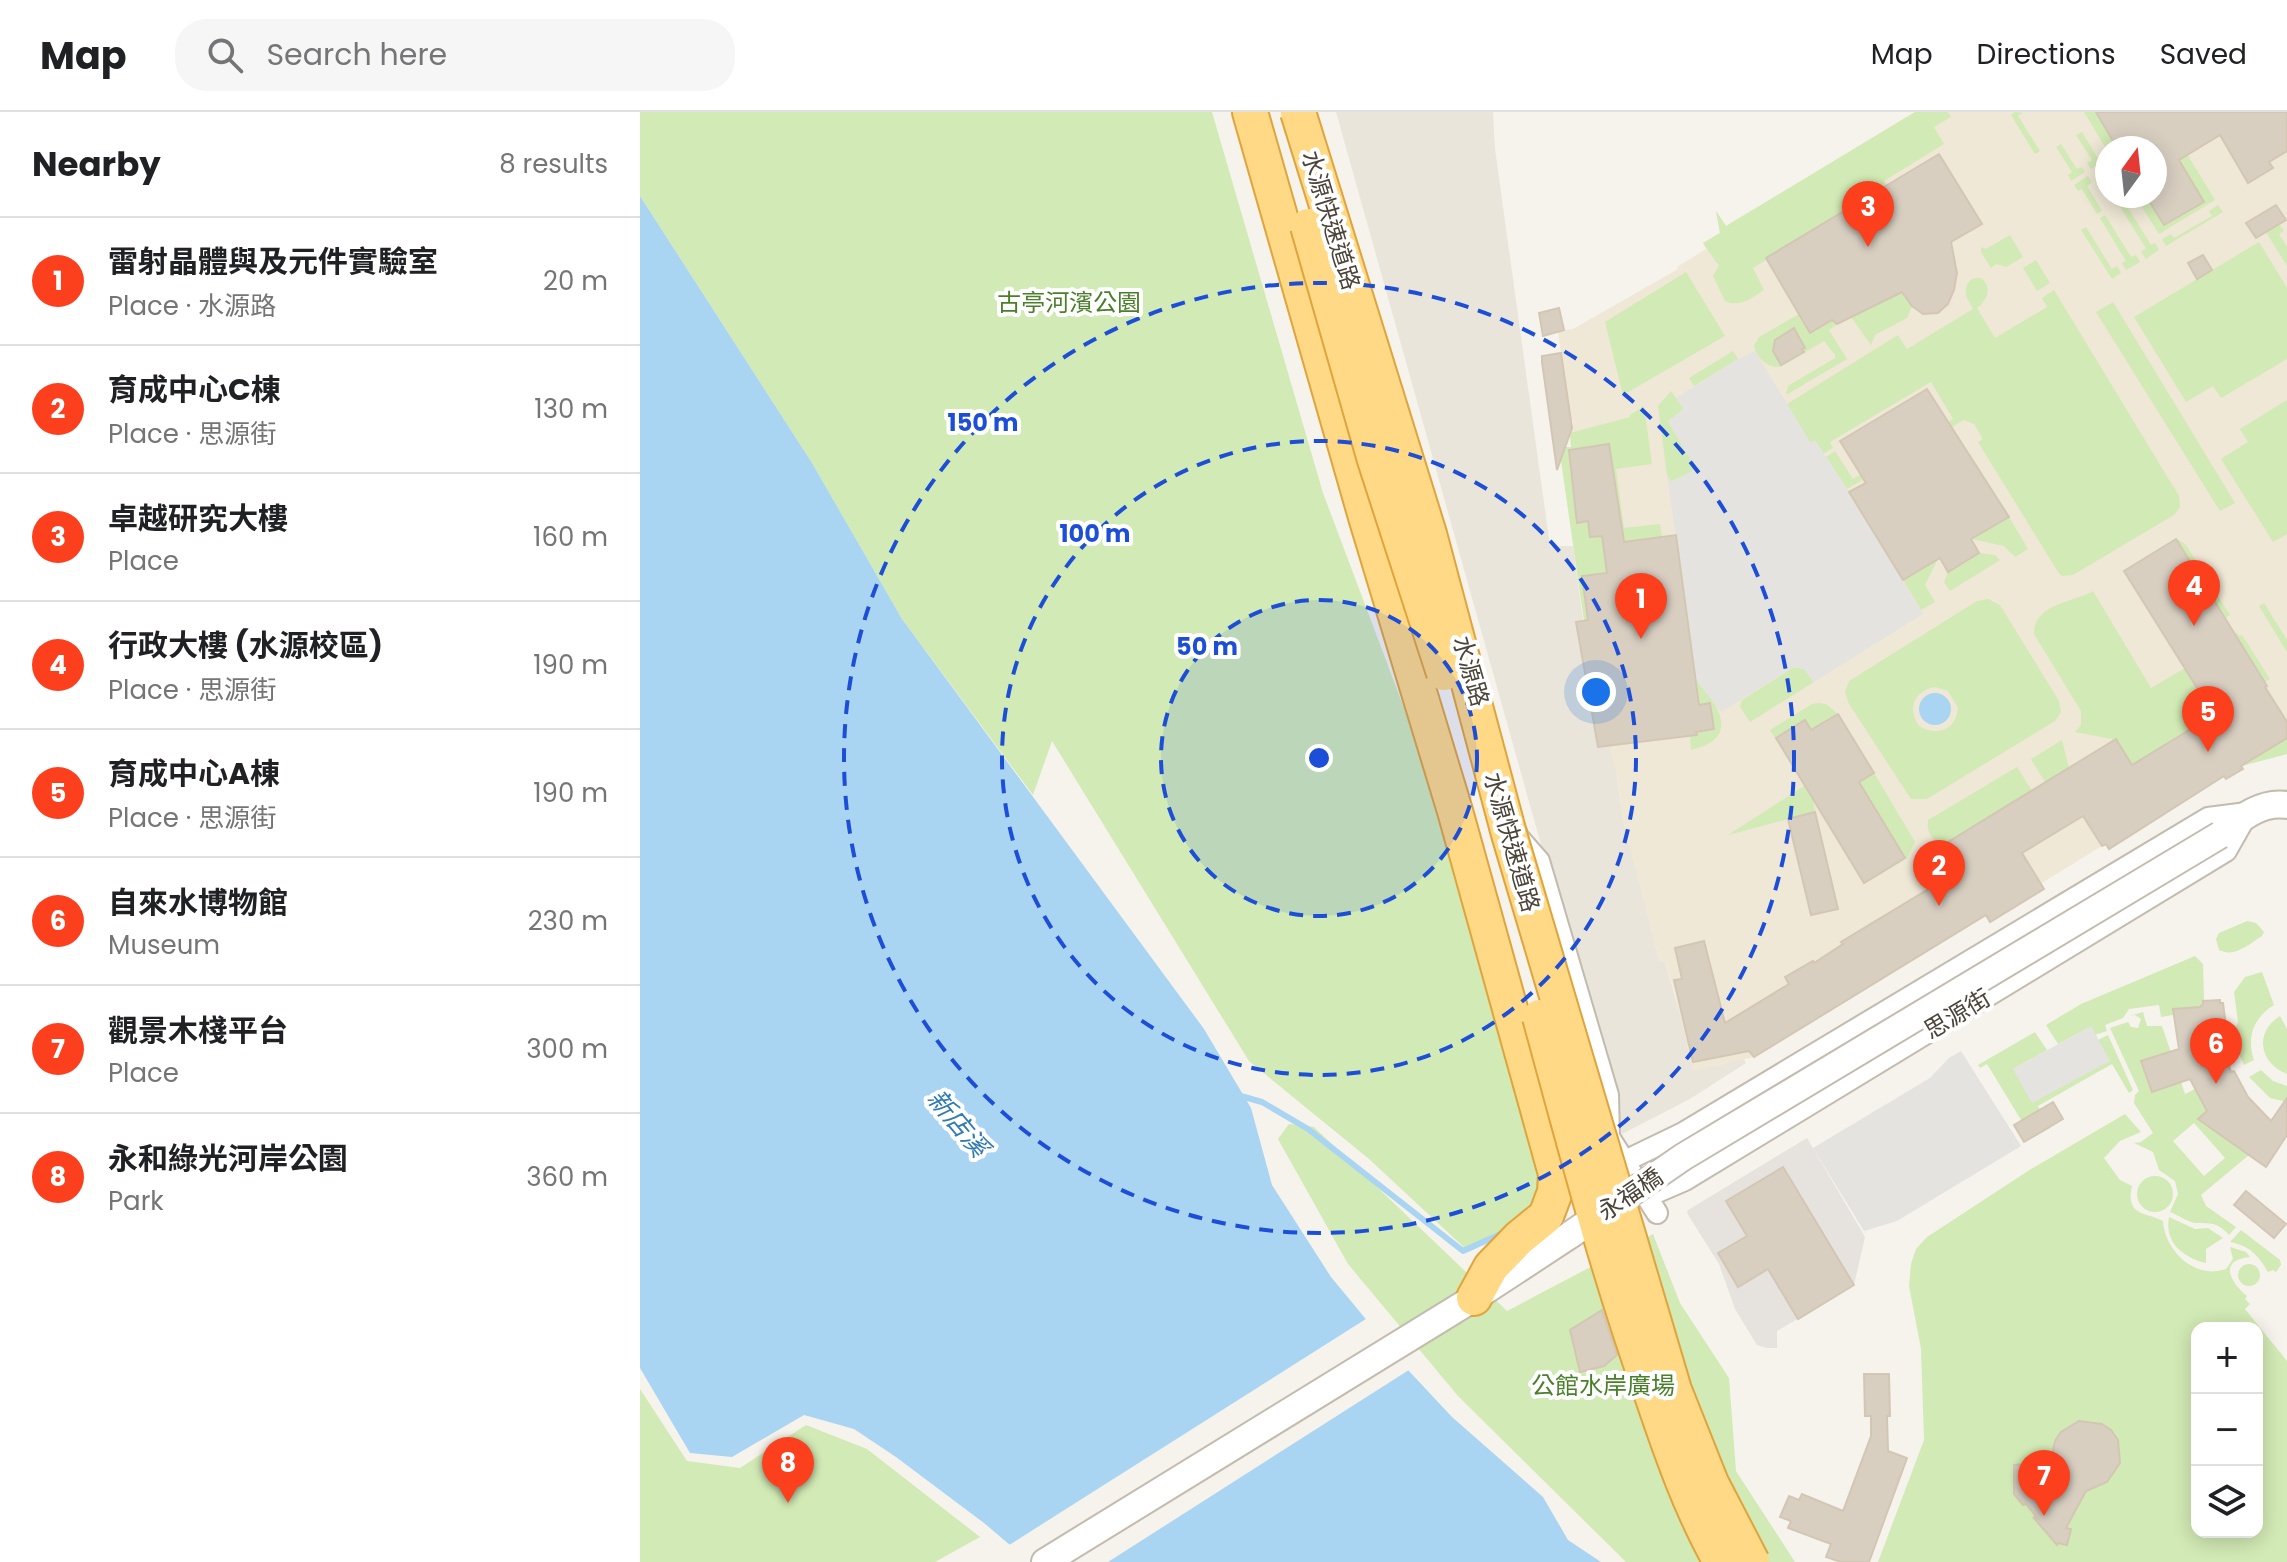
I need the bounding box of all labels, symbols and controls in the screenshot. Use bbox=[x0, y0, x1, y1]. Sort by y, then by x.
search box bbox=[175, 19, 735, 91]
text: Map bbox=[40, 29, 127, 82]
icon: search bbox=[203, 33, 247, 77]
text: Search here bbox=[267, 33, 447, 76]
text: Map bbox=[1871, 35, 1933, 74]
text: Directions bbox=[1977, 35, 2116, 74]
text: Saved bbox=[2160, 35, 2247, 74]
north arrow bbox=[2095, 136, 2167, 208]
text: Nearby bbox=[32, 140, 161, 188]
text: 8 results bbox=[499, 146, 608, 182]
street label: 水源快速道路 bbox=[1294, 146, 1368, 294]
pin: 3 bbox=[1842, 181, 1894, 247]
text: 雷射晶體與及元件實驗室 bbox=[108, 240, 438, 283]
text: 1 bbox=[53, 263, 63, 299]
text: 20 m bbox=[543, 263, 608, 299]
park label: 古亭河濱公園 bbox=[997, 286, 1141, 319]
text: Place · 水源路 bbox=[108, 288, 276, 324]
text: 育成中心C棟 bbox=[108, 368, 281, 411]
text: 2 bbox=[51, 391, 65, 427]
text: 130 m bbox=[534, 391, 608, 427]
text: 150 m bbox=[948, 406, 1018, 439]
text: Place · 思源街 bbox=[108, 416, 276, 452]
text: 卓越研究大樓 bbox=[108, 497, 288, 540]
text: 100 m bbox=[1060, 517, 1130, 550]
text: 3 bbox=[50, 519, 66, 555]
text: 160 m bbox=[533, 519, 608, 555]
text: Place bbox=[108, 543, 179, 579]
pin: 4 bbox=[2168, 560, 2220, 626]
pin: 1 bbox=[1615, 573, 1667, 639]
text: 行政大樓 (水源校區) bbox=[108, 624, 383, 667]
text: 50 m bbox=[1176, 630, 1238, 663]
street label: 水源路 bbox=[1445, 632, 1497, 710]
text: 4 bbox=[49, 647, 67, 683]
text: 190 m bbox=[533, 647, 608, 683]
text: Place · 思源街 bbox=[108, 672, 276, 708]
your location bbox=[1576, 672, 1616, 712]
pin: 5 bbox=[2182, 686, 2234, 752]
centre of rings bbox=[1305, 744, 1333, 772]
text: 育成中心A棟 bbox=[108, 752, 280, 795]
street label: 水源快速道路 bbox=[1476, 768, 1548, 916]
text: 5 bbox=[50, 775, 66, 811]
text: 190 m bbox=[533, 775, 608, 811]
text: Place · 思源街 bbox=[108, 800, 276, 836]
pin: 2 bbox=[1913, 840, 1965, 906]
text: 自來水博物館 bbox=[108, 881, 288, 924]
text: 6 bbox=[50, 903, 66, 939]
text: 230 m bbox=[528, 903, 608, 939]
text: Museum bbox=[108, 927, 220, 963]
street label: 思源街 bbox=[1918, 981, 1996, 1047]
text: 觀景木棧平台 bbox=[108, 1009, 288, 1052]
pin: 6 bbox=[2190, 1018, 2242, 1084]
text: 7 bbox=[51, 1031, 65, 1067]
text: 300 m bbox=[526, 1031, 608, 1067]
text: Place bbox=[108, 1055, 179, 1091]
water label: 新店溪 bbox=[919, 1082, 999, 1168]
text: 永和綠光河岸公園 bbox=[108, 1137, 348, 1180]
text: 8 bbox=[50, 1159, 66, 1195]
text: 360 m bbox=[526, 1159, 608, 1195]
street label: 永福橋 bbox=[1591, 1160, 1669, 1228]
text: Park bbox=[108, 1183, 164, 1219]
map controls bbox=[2191, 1322, 2263, 1538]
button: + bbox=[2191, 1322, 2263, 1394]
park label: 公館水岸廣場 bbox=[1531, 1369, 1675, 1402]
button: − bbox=[2191, 1394, 2263, 1466]
pin: 8 bbox=[762, 1437, 814, 1503]
pin: 7 bbox=[2018, 1450, 2070, 1516]
button: layers bbox=[2191, 1466, 2263, 1538]

